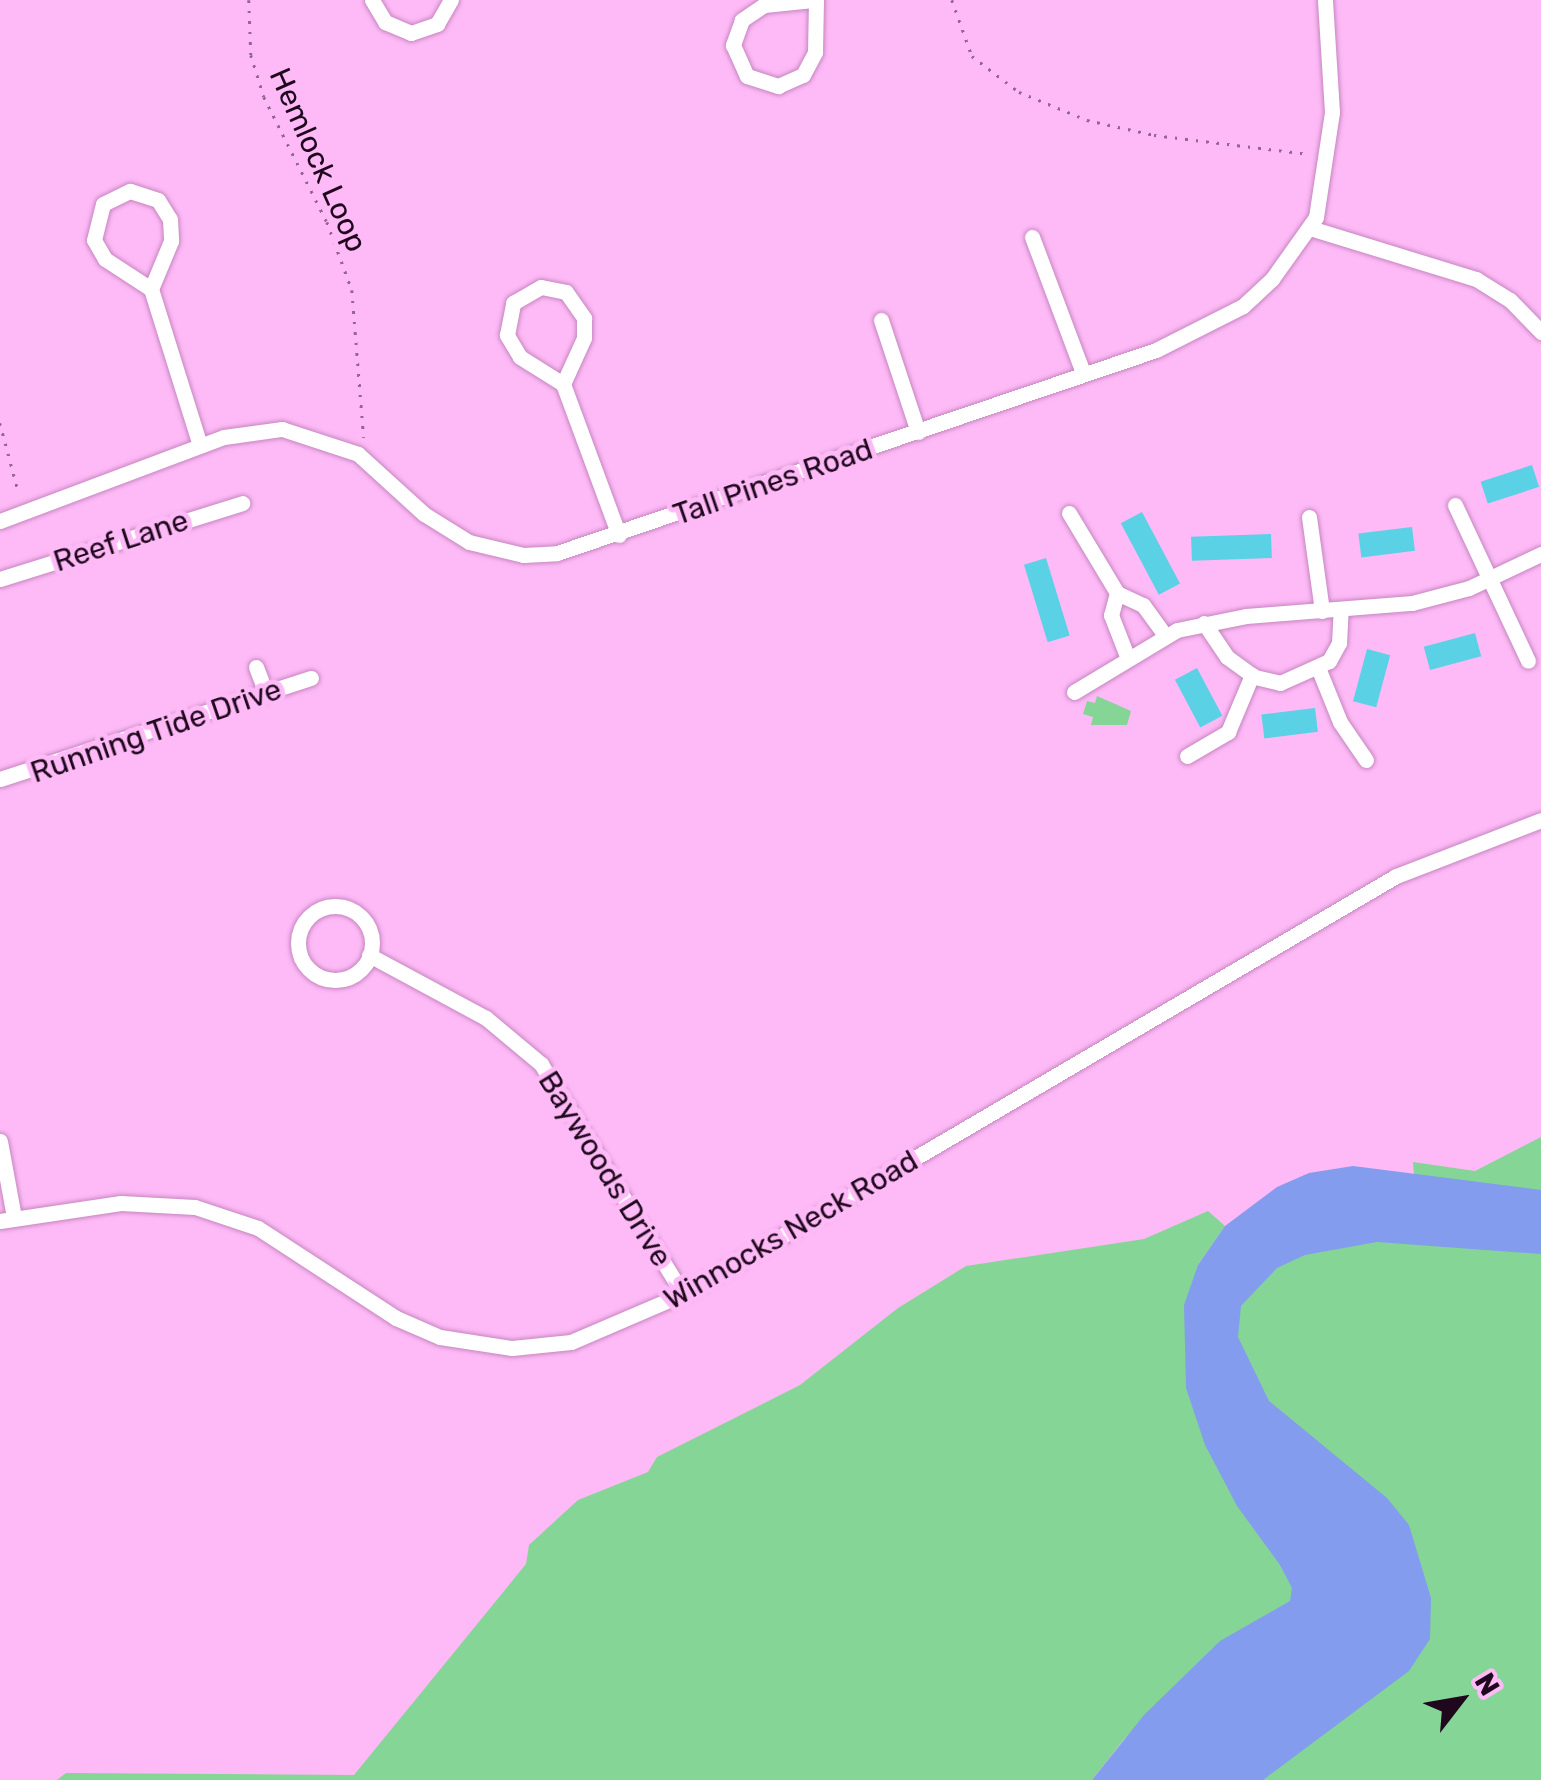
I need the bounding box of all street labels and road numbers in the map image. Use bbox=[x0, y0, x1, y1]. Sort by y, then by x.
street label: Hemlock Loop bbox=[261, 62, 375, 258]
street label: Tall Pines Road bbox=[669, 431, 877, 533]
street label: Reef Lane bbox=[49, 502, 193, 580]
street label: Running Tide Drive bbox=[26, 671, 286, 791]
street label: Baywoods Drive bbox=[530, 1065, 680, 1273]
street label: Winnocks Neck Road bbox=[658, 1143, 924, 1317]

